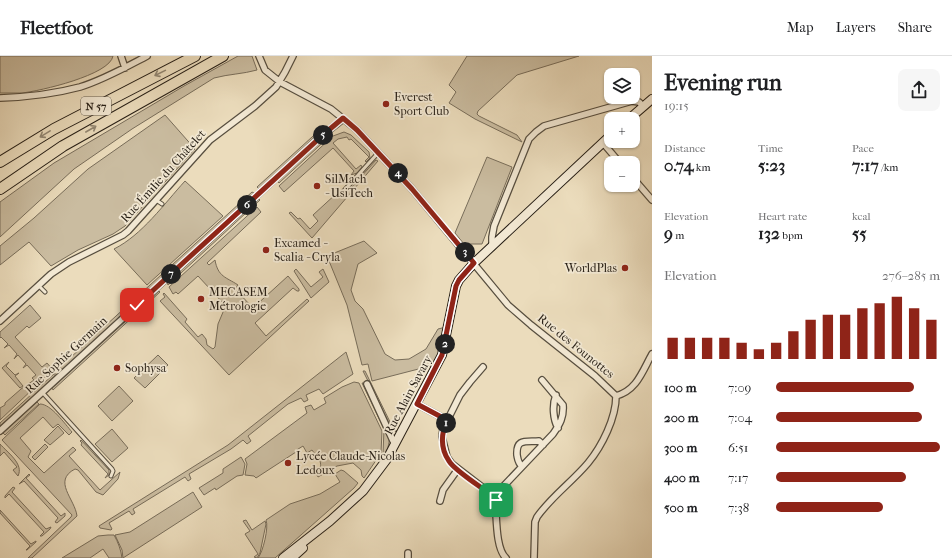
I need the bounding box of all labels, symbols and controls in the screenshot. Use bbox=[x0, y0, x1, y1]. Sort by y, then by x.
text: Fleetfoot bbox=[20, 17, 93, 39]
text: Map bbox=[787, 19, 814, 36]
text: Layers bbox=[836, 19, 876, 36]
text: Share bbox=[898, 19, 932, 36]
map controls bbox=[604, 68, 640, 192]
button: layers bbox=[604, 68, 640, 104]
button: share bbox=[898, 69, 940, 111]
one-way arrow bbox=[154, 70, 166, 78]
text: Evening run bbox=[664, 70, 782, 96]
place label: Everest Sport Club bbox=[394, 90, 449, 118]
road number: N 57 bbox=[81, 97, 111, 115]
text: 19:15 bbox=[664, 98, 689, 113]
marker: Everest Sport Club bbox=[381, 99, 391, 109]
button: + bbox=[604, 112, 640, 148]
one-way arrow bbox=[85, 125, 97, 133]
pin: 5 bbox=[313, 125, 333, 145]
street label: Rue Émilie du Châtelet bbox=[117, 126, 209, 225]
text: 5 bbox=[321, 128, 325, 141]
one-way arrow bbox=[39, 130, 51, 138]
text: Distance bbox=[664, 142, 705, 155]
text: Time bbox=[758, 142, 783, 155]
text: Pace bbox=[852, 142, 874, 155]
text: 0.74 bbox=[664, 155, 693, 175]
text: 5:23 bbox=[758, 155, 785, 175]
text: 7:17 bbox=[852, 155, 879, 175]
button: − bbox=[604, 156, 640, 192]
text: km bbox=[693, 161, 711, 174]
text: /km bbox=[879, 161, 898, 174]
pin: 4 bbox=[388, 163, 408, 183]
text: 4 bbox=[395, 166, 401, 179]
place label: SilMach - UsiTech bbox=[325, 172, 373, 200]
marker: SilMach - UsiTech bbox=[312, 181, 322, 191]
pin: 6 bbox=[237, 195, 257, 215]
text: 6 bbox=[244, 198, 250, 211]
text: Elevation bbox=[664, 210, 708, 223]
text: Heart rate bbox=[758, 210, 807, 223]
text: kcal bbox=[852, 210, 871, 223]
text: 9 bbox=[664, 223, 673, 243]
text: 132 bbox=[758, 223, 780, 243]
text: 55 bbox=[852, 223, 867, 243]
text: m bbox=[673, 229, 684, 242]
text: bpm bbox=[780, 229, 803, 242]
place label: Excamed - Scalia - Cryla bbox=[274, 236, 341, 264]
pin: 3 bbox=[455, 242, 475, 262]
marker: Excamed - Scalia - Cryla bbox=[261, 245, 271, 255]
text: 3 bbox=[463, 245, 467, 258]
place label: WorldPlas bbox=[564, 261, 618, 275]
marker: WorldPlas bbox=[620, 263, 630, 273]
pin: 7 bbox=[161, 264, 181, 284]
text: 7 bbox=[168, 267, 174, 280]
text: Elevation bbox=[664, 268, 717, 283]
text: 276–285 m bbox=[882, 268, 940, 283]
place label: MECASEM Métrologie bbox=[209, 285, 268, 313]
pin bbox=[120, 288, 154, 322]
icon: check bbox=[126, 294, 148, 316]
marker: MECASEM Métrologie bbox=[196, 294, 206, 304]
street label: Rue des Founottes bbox=[535, 311, 617, 381]
street label: Rue Sophie Germain bbox=[22, 313, 110, 397]
pin: 2 bbox=[435, 334, 455, 354]
text: 2 bbox=[442, 337, 448, 350]
street label: Rue Alain Savary bbox=[381, 352, 435, 437]
place label: Sophysa bbox=[125, 361, 167, 375]
marker: Sophysa bbox=[112, 363, 122, 373]
text: 100 m bbox=[664, 380, 697, 395]
text: 7:09 bbox=[728, 380, 751, 395]
text: 200 m bbox=[664, 410, 699, 425]
text: 7:04 bbox=[728, 410, 752, 425]
pin: 1 bbox=[436, 413, 456, 433]
text: 1 bbox=[444, 416, 448, 429]
text: 300 m bbox=[664, 440, 697, 455]
text: 6:51 bbox=[728, 440, 748, 455]
place label: Lycée Claude-Nicolas Ledoux bbox=[296, 449, 406, 477]
marker: Lycée Claude-Nicolas Ledoux bbox=[283, 458, 293, 468]
text: 400 m bbox=[664, 470, 700, 485]
text: 7:17 bbox=[728, 470, 748, 485]
pin bbox=[479, 483, 513, 517]
icon: arrive bbox=[485, 489, 507, 511]
text: 500 m bbox=[664, 500, 698, 515]
text: 7:38 bbox=[728, 500, 749, 515]

